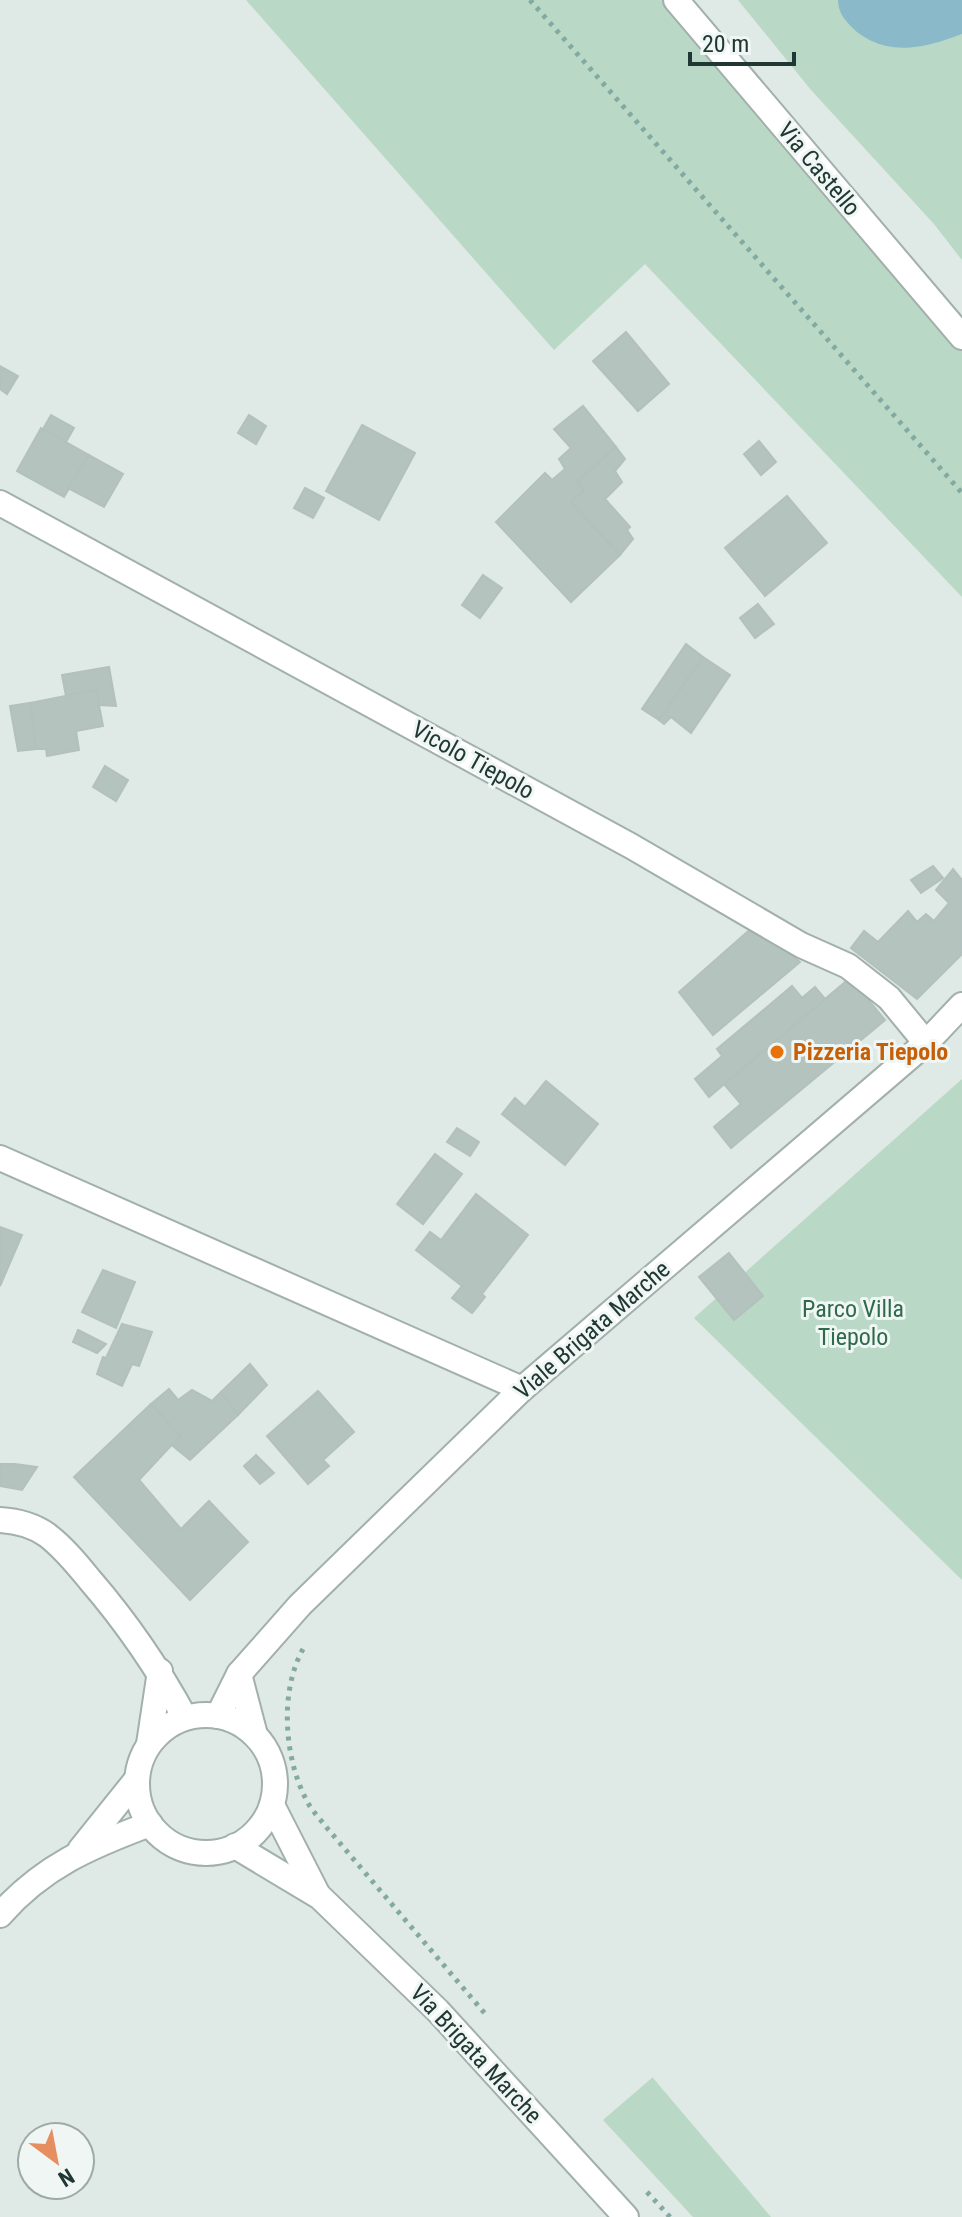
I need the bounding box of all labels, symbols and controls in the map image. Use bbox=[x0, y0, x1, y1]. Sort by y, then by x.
scale bar bbox=[690, 16, 794, 66]
text: 20 m bbox=[702, 30, 749, 58]
street label: Via Castello bbox=[772, 117, 866, 221]
street label: Vicolo Tiepolo bbox=[407, 715, 539, 805]
place label: Pizzeria Tiepolo bbox=[793, 1038, 948, 1066]
marker: Pizzeria Tiepolo bbox=[768, 1043, 786, 1061]
street label: Viale Brigata Marche bbox=[509, 1255, 675, 1405]
park label: Parco Villa Tiepolo bbox=[802, 1295, 904, 1351]
street label: Via Brigata Marche bbox=[404, 1979, 548, 2129]
north arrow bbox=[16, 2121, 96, 2201]
text: N bbox=[54, 2163, 79, 2192]

